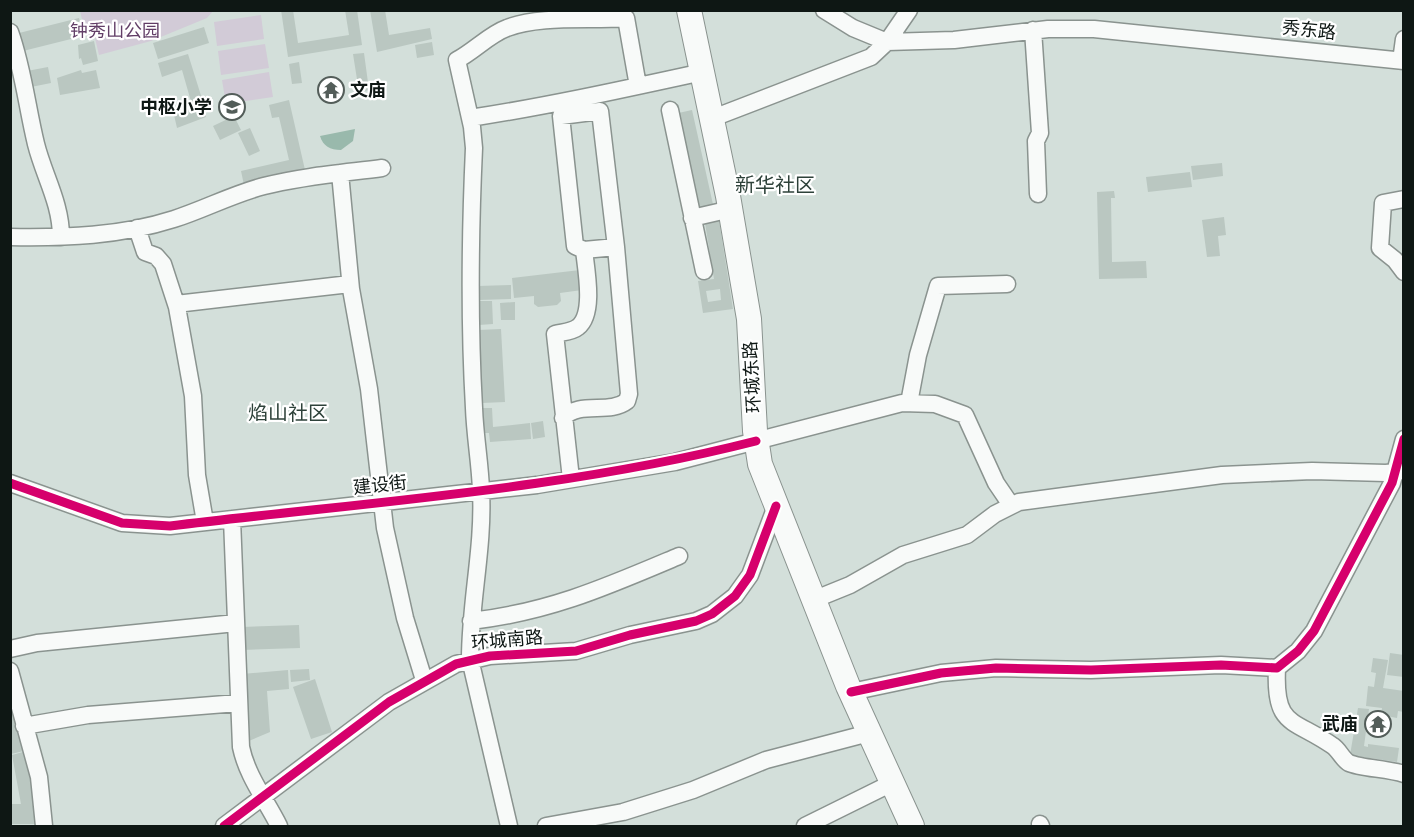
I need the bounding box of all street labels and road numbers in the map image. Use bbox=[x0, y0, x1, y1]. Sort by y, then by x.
street label: 秀东路 bbox=[1281, 14, 1337, 45]
street label: 环城东路 bbox=[737, 340, 766, 414]
street label: 建设街 bbox=[352, 469, 408, 500]
street label: 环城南路 bbox=[470, 624, 544, 655]

